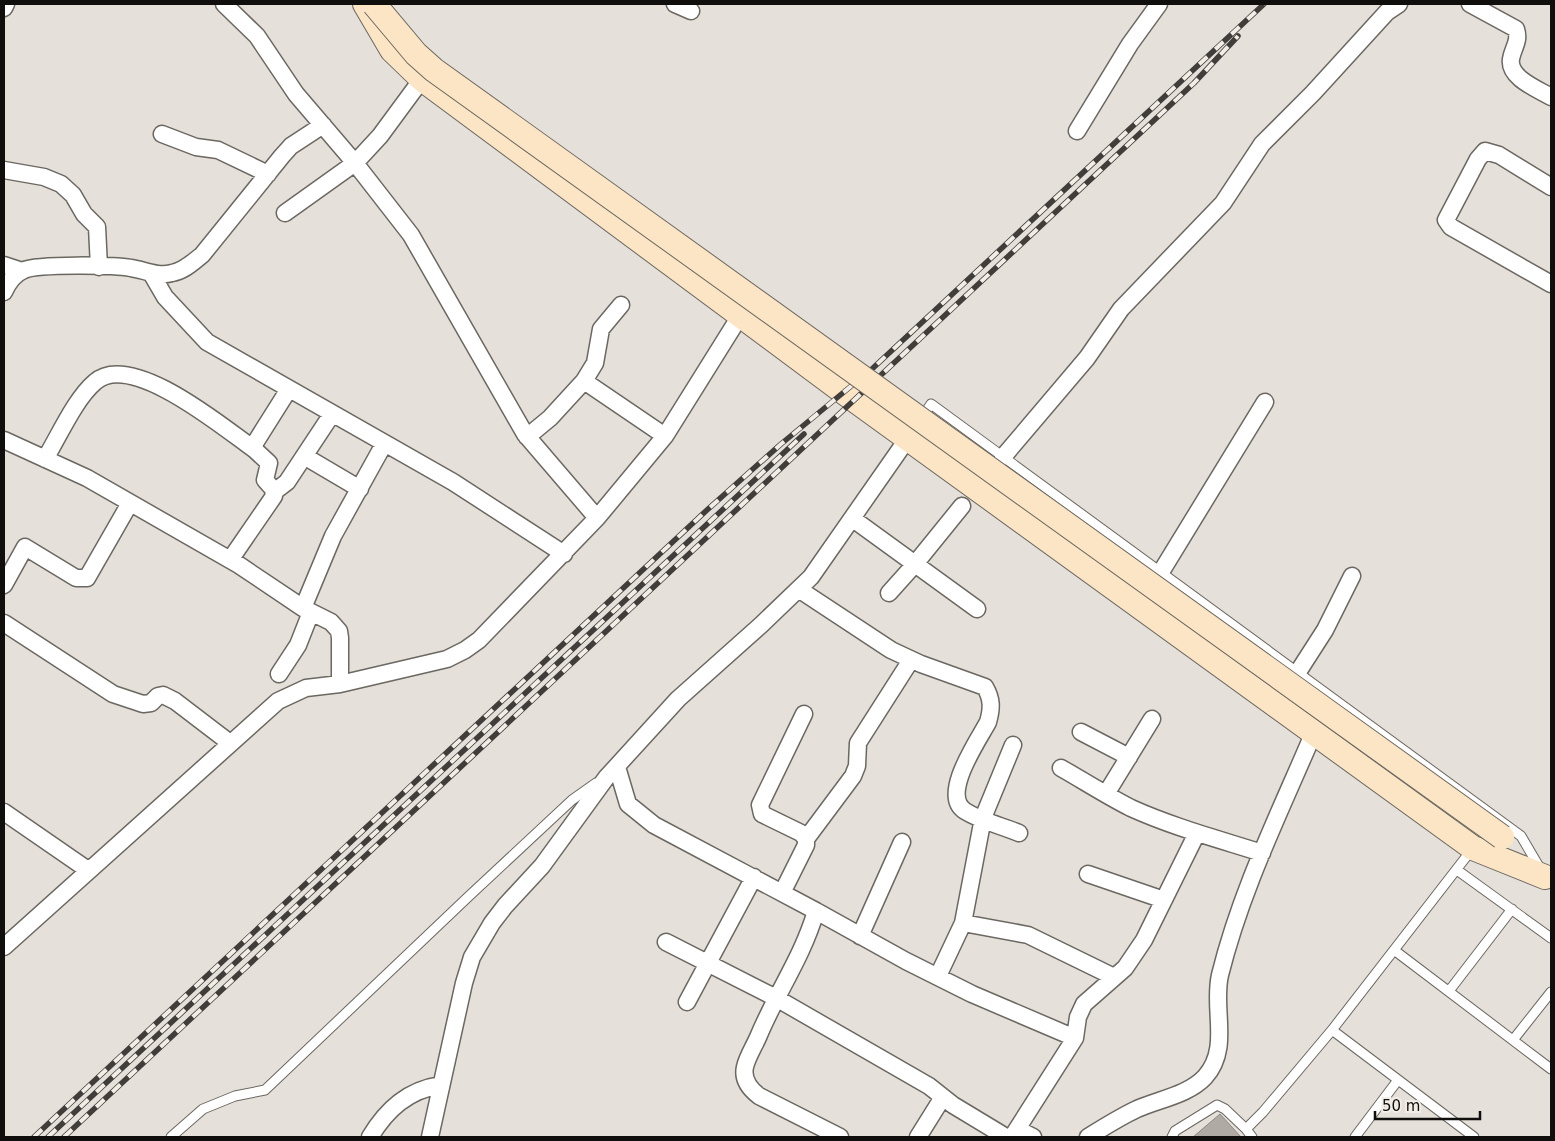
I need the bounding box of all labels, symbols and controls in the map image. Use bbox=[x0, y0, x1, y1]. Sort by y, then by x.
scale bar bbox=[1375, 1088, 1480, 1120]
text: 50 m bbox=[1382, 1097, 1420, 1115]

